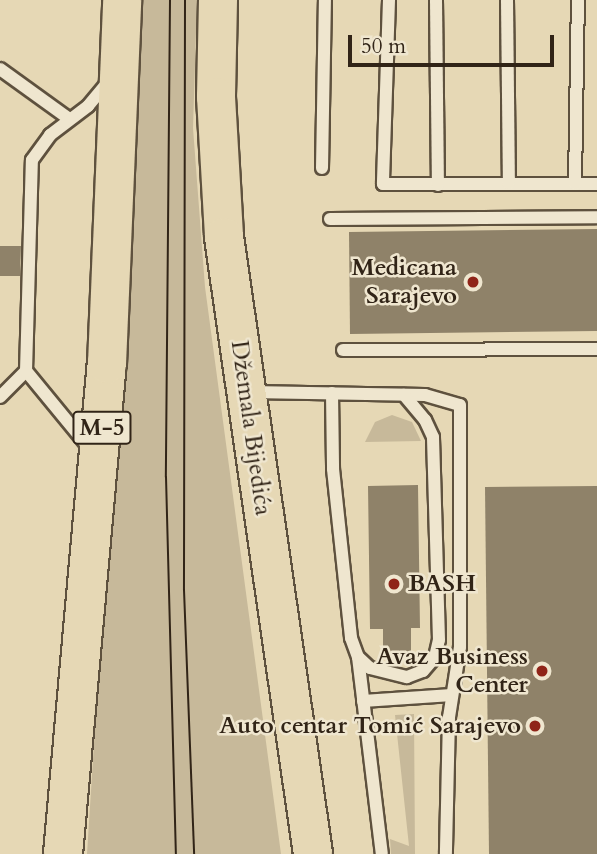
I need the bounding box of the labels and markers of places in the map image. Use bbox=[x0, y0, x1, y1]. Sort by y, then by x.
place label: Medicana Sarajevo bbox=[351, 254, 457, 310]
marker: Medicana Sarajevo bbox=[463, 272, 483, 292]
place label: BASH bbox=[408, 570, 476, 598]
marker: BASH bbox=[386, 576, 402, 592]
place label: Avaz Business Center bbox=[376, 643, 528, 699]
marker: Avaz Business Center bbox=[534, 663, 550, 679]
place label: Auto centar Tomić Sarajevo bbox=[219, 712, 521, 740]
marker: Auto centar Tomić Sarajevo bbox=[527, 718, 543, 734]

